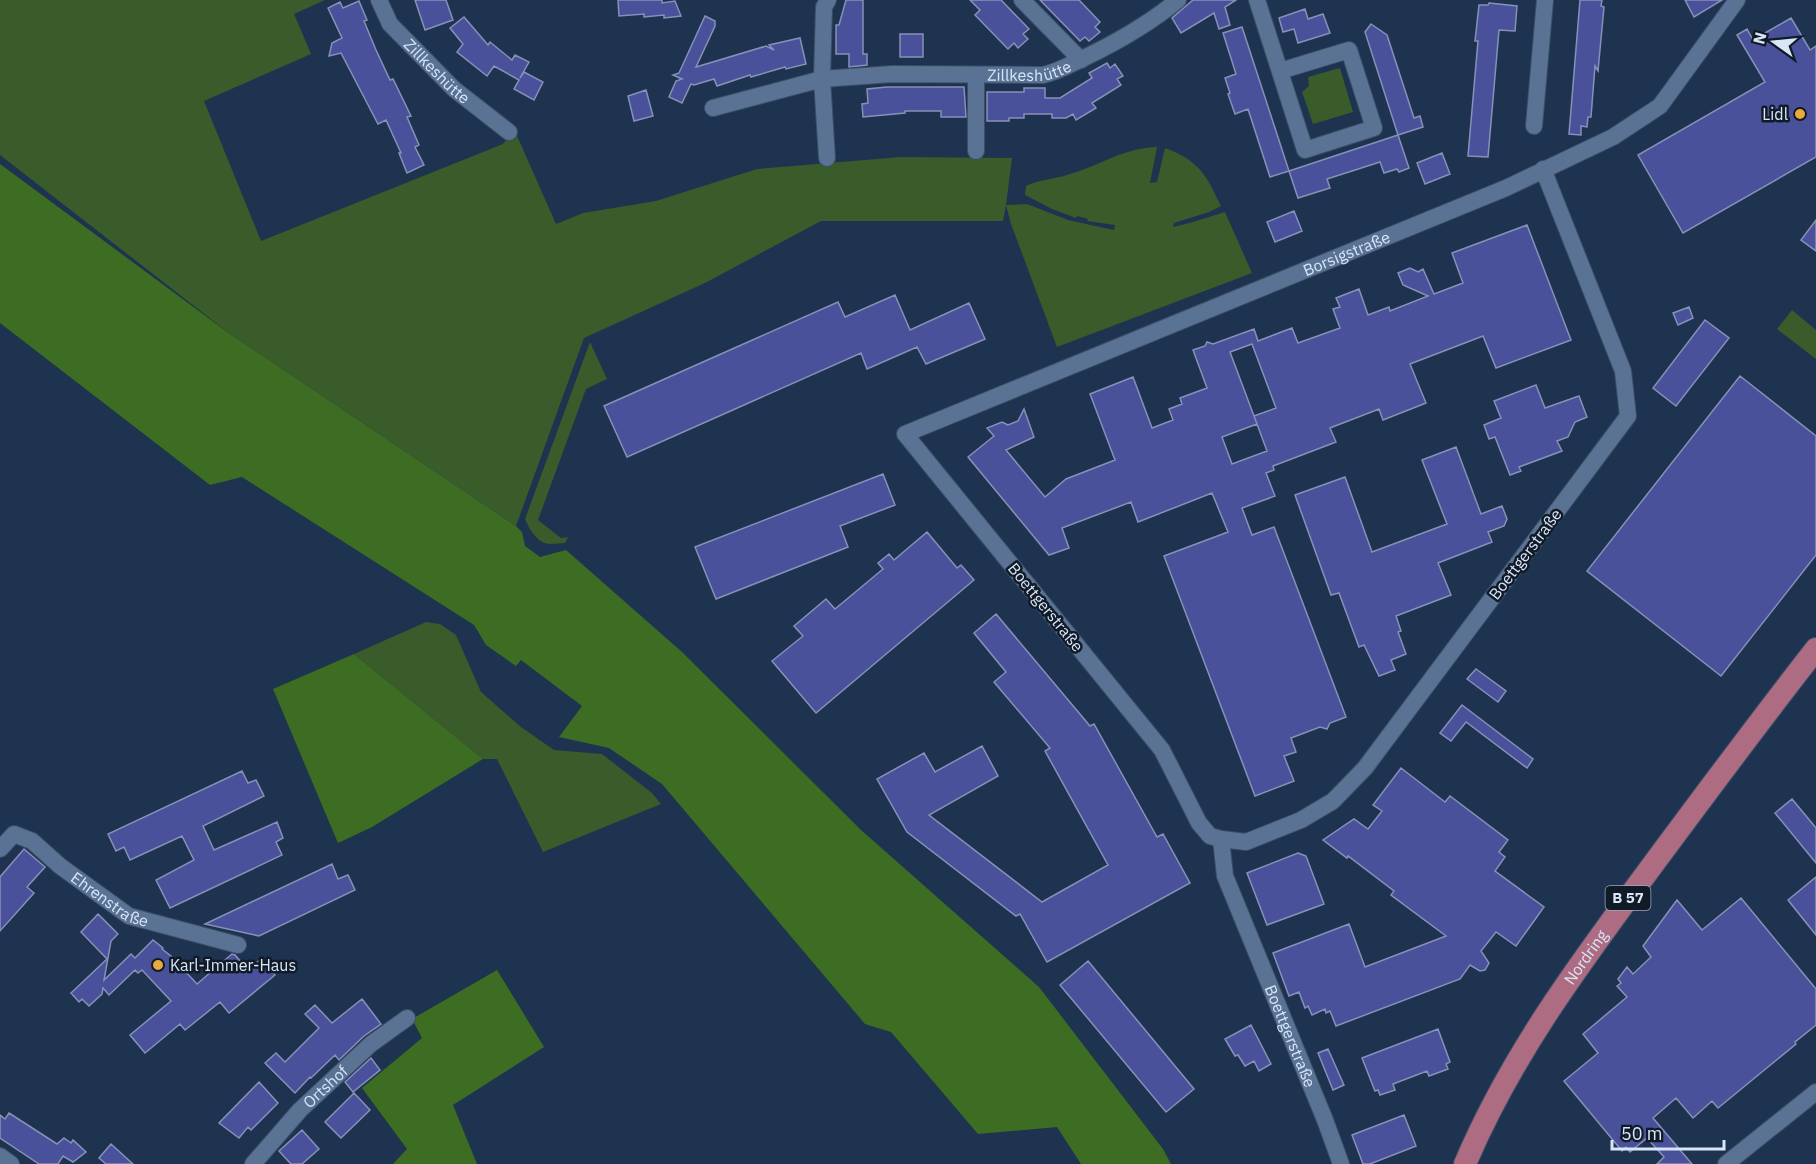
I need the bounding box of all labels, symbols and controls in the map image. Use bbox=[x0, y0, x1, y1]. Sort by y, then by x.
north arrow bbox=[1744, 12, 1804, 72]
text: N bbox=[1748, 30, 1771, 46]
street label: Zillkeshütte bbox=[400, 34, 474, 108]
street label: Zillkeshütte bbox=[987, 56, 1075, 85]
place label: Lidl bbox=[1762, 104, 1788, 124]
marker: Lidl bbox=[1793, 107, 1807, 121]
street label: Borsigstraße bbox=[1300, 227, 1393, 280]
street label: Boettgerstraße bbox=[1484, 504, 1566, 603]
street label: Boettgerstraße bbox=[1004, 558, 1088, 656]
street label: Ehrenstraße bbox=[67, 867, 151, 931]
road number: B 57 bbox=[1606, 886, 1650, 910]
street label: Nordring bbox=[1559, 925, 1612, 988]
place label: Karl-Immer-Haus bbox=[170, 955, 296, 975]
marker: Karl-Immer-Haus bbox=[151, 958, 165, 972]
street label: Boettgerstraße bbox=[1261, 982, 1321, 1090]
street label: Ortshof bbox=[299, 1061, 352, 1112]
scale bar bbox=[1612, 1113, 1724, 1151]
text: 50 m bbox=[1621, 1122, 1663, 1145]

